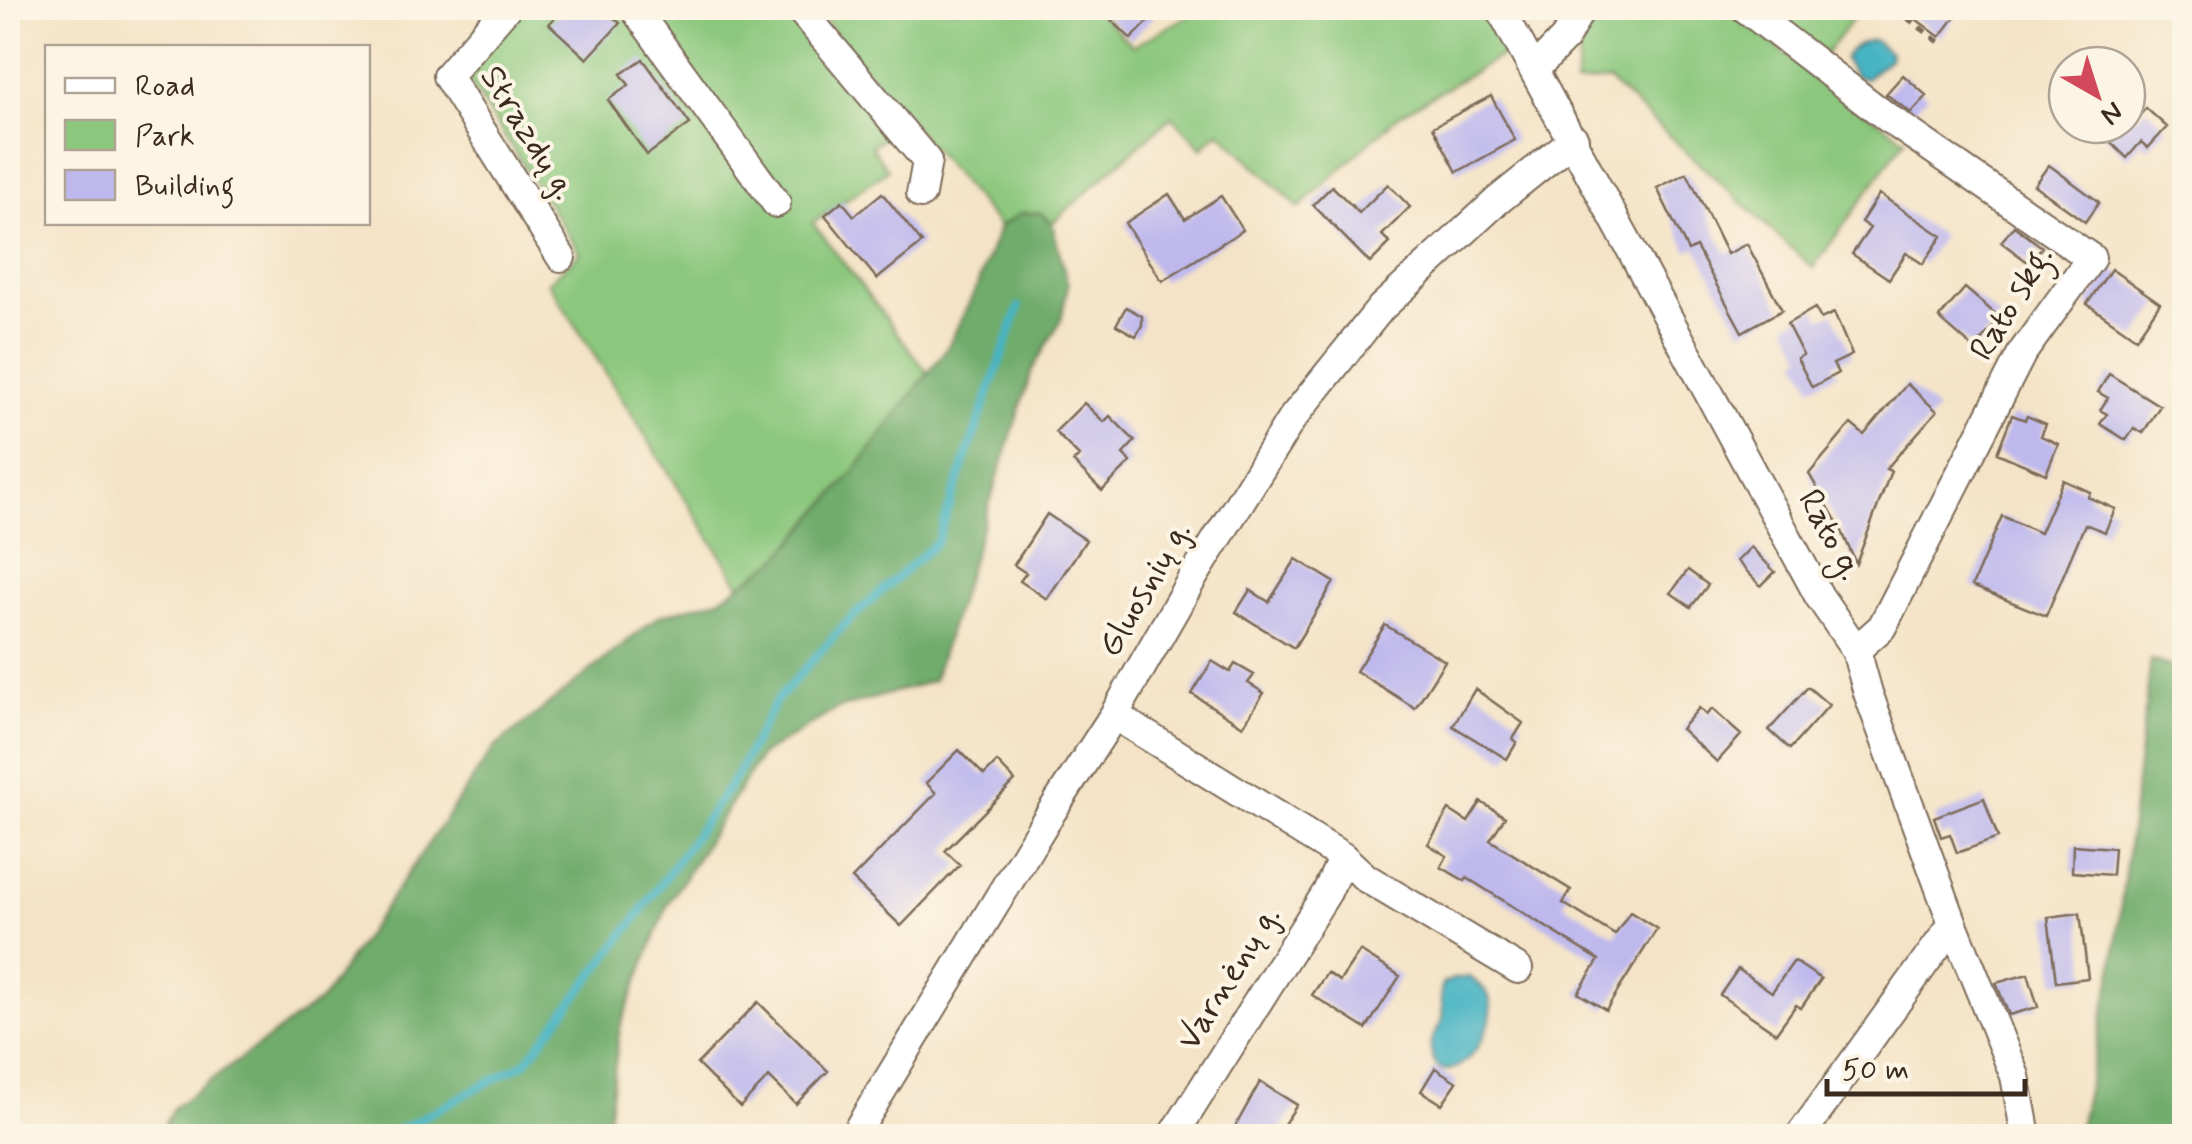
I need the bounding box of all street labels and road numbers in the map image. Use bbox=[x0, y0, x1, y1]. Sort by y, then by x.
street label: Strazdų g. bbox=[469, 57, 587, 209]
street label: Rato skg. bbox=[1960, 237, 2068, 371]
street label: Rato g. bbox=[1784, 481, 1874, 590]
street label: Gluosnių g. bbox=[1087, 512, 1203, 666]
street label: Varnėnų g. bbox=[1166, 897, 1292, 1059]

